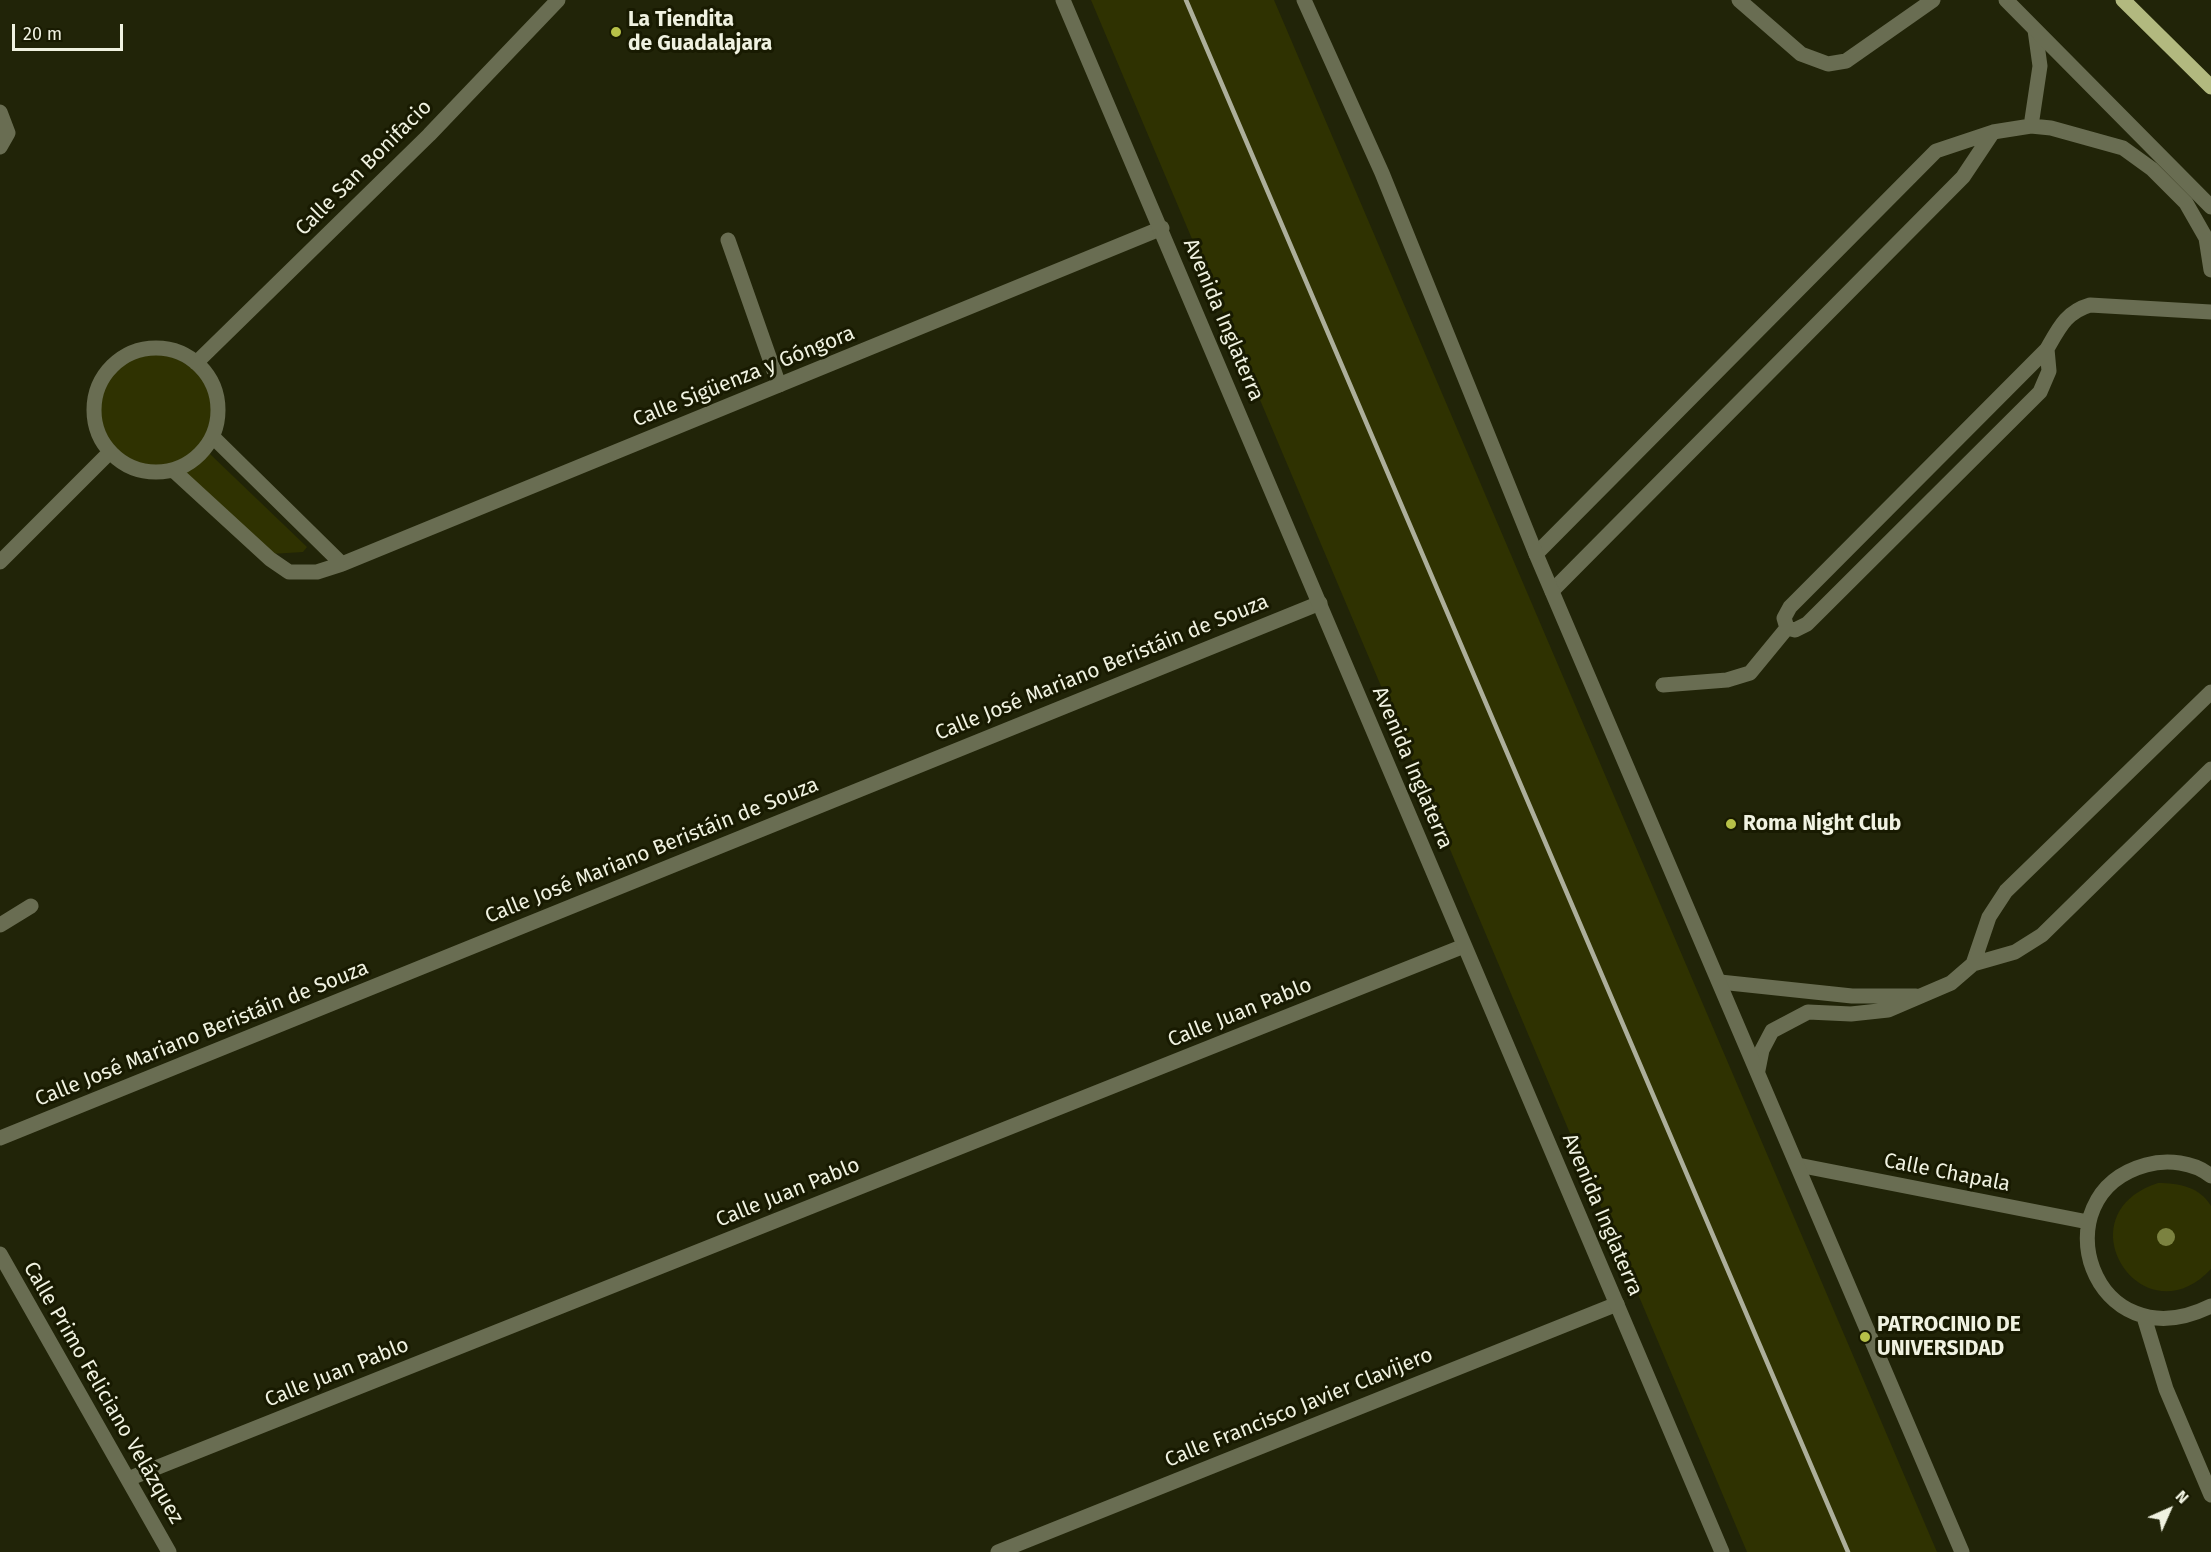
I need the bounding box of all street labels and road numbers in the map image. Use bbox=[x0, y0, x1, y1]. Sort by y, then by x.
street label: Calle San Bonifacio bbox=[291, 95, 437, 241]
street label: Avenida Inglaterra bbox=[1177, 235, 1269, 405]
street label: Calle Sigüenza y Góngora bbox=[629, 321, 859, 433]
street label: Calle José Mariano Beristáin de Souza bbox=[932, 589, 1272, 747]
street label: Avenida Inglaterra bbox=[1366, 683, 1458, 853]
street label: Calle José Mariano Beristáin de Souza bbox=[482, 772, 822, 930]
street label: Calle José Mariano Beristáin de Souza bbox=[32, 955, 372, 1113]
street label: Calle Juan Pablo bbox=[1164, 973, 1316, 1053]
street label: Avenida Inglaterra bbox=[1556, 1130, 1648, 1300]
street label: Calle Chapala bbox=[1882, 1148, 2012, 1198]
street label: Calle Juan Pablo bbox=[712, 1153, 864, 1233]
street label: Calle Primo Feliciano Velázquez bbox=[17, 1257, 189, 1529]
street label: Calle Juan Pablo bbox=[261, 1333, 413, 1413]
street label: Calle Francisco Javier Clavijero bbox=[1161, 1343, 1437, 1473]

